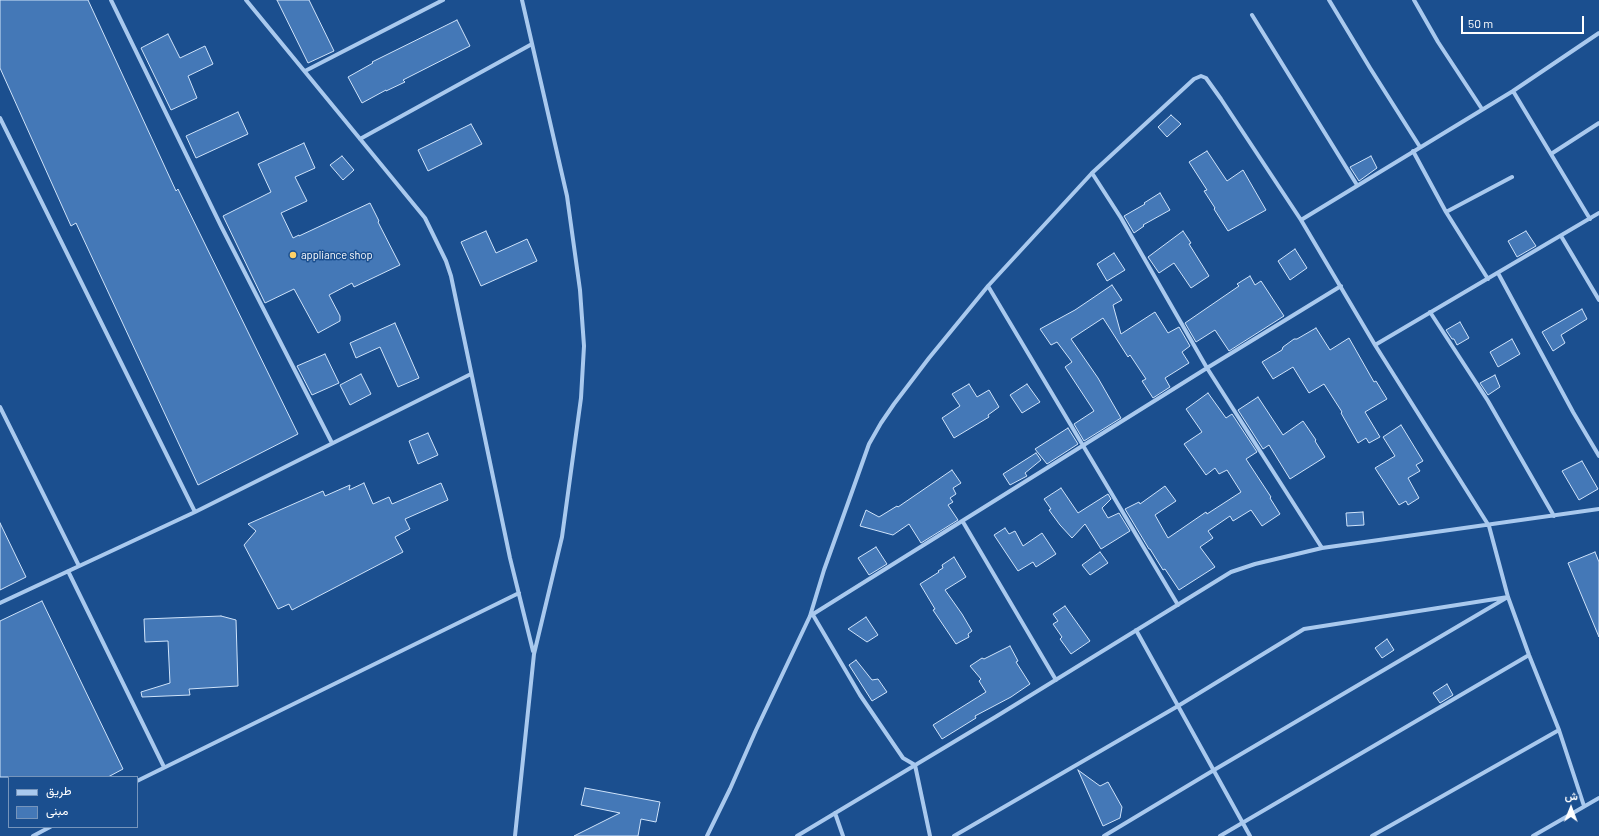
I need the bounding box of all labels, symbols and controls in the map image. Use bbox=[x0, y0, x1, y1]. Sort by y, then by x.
scale bar bbox=[1463, 8, 1586, 34]
text: 50 m bbox=[1468, 16, 1493, 30]
place label: appliance shop bbox=[301, 248, 373, 262]
marker: appliance shop bbox=[288, 250, 298, 260]
legend bbox=[8, 776, 138, 828]
text: طريق bbox=[46, 783, 71, 797]
north arrow bbox=[1551, 788, 1591, 828]
text: ش bbox=[1564, 789, 1578, 802]
text: مبنى bbox=[46, 803, 68, 817]

